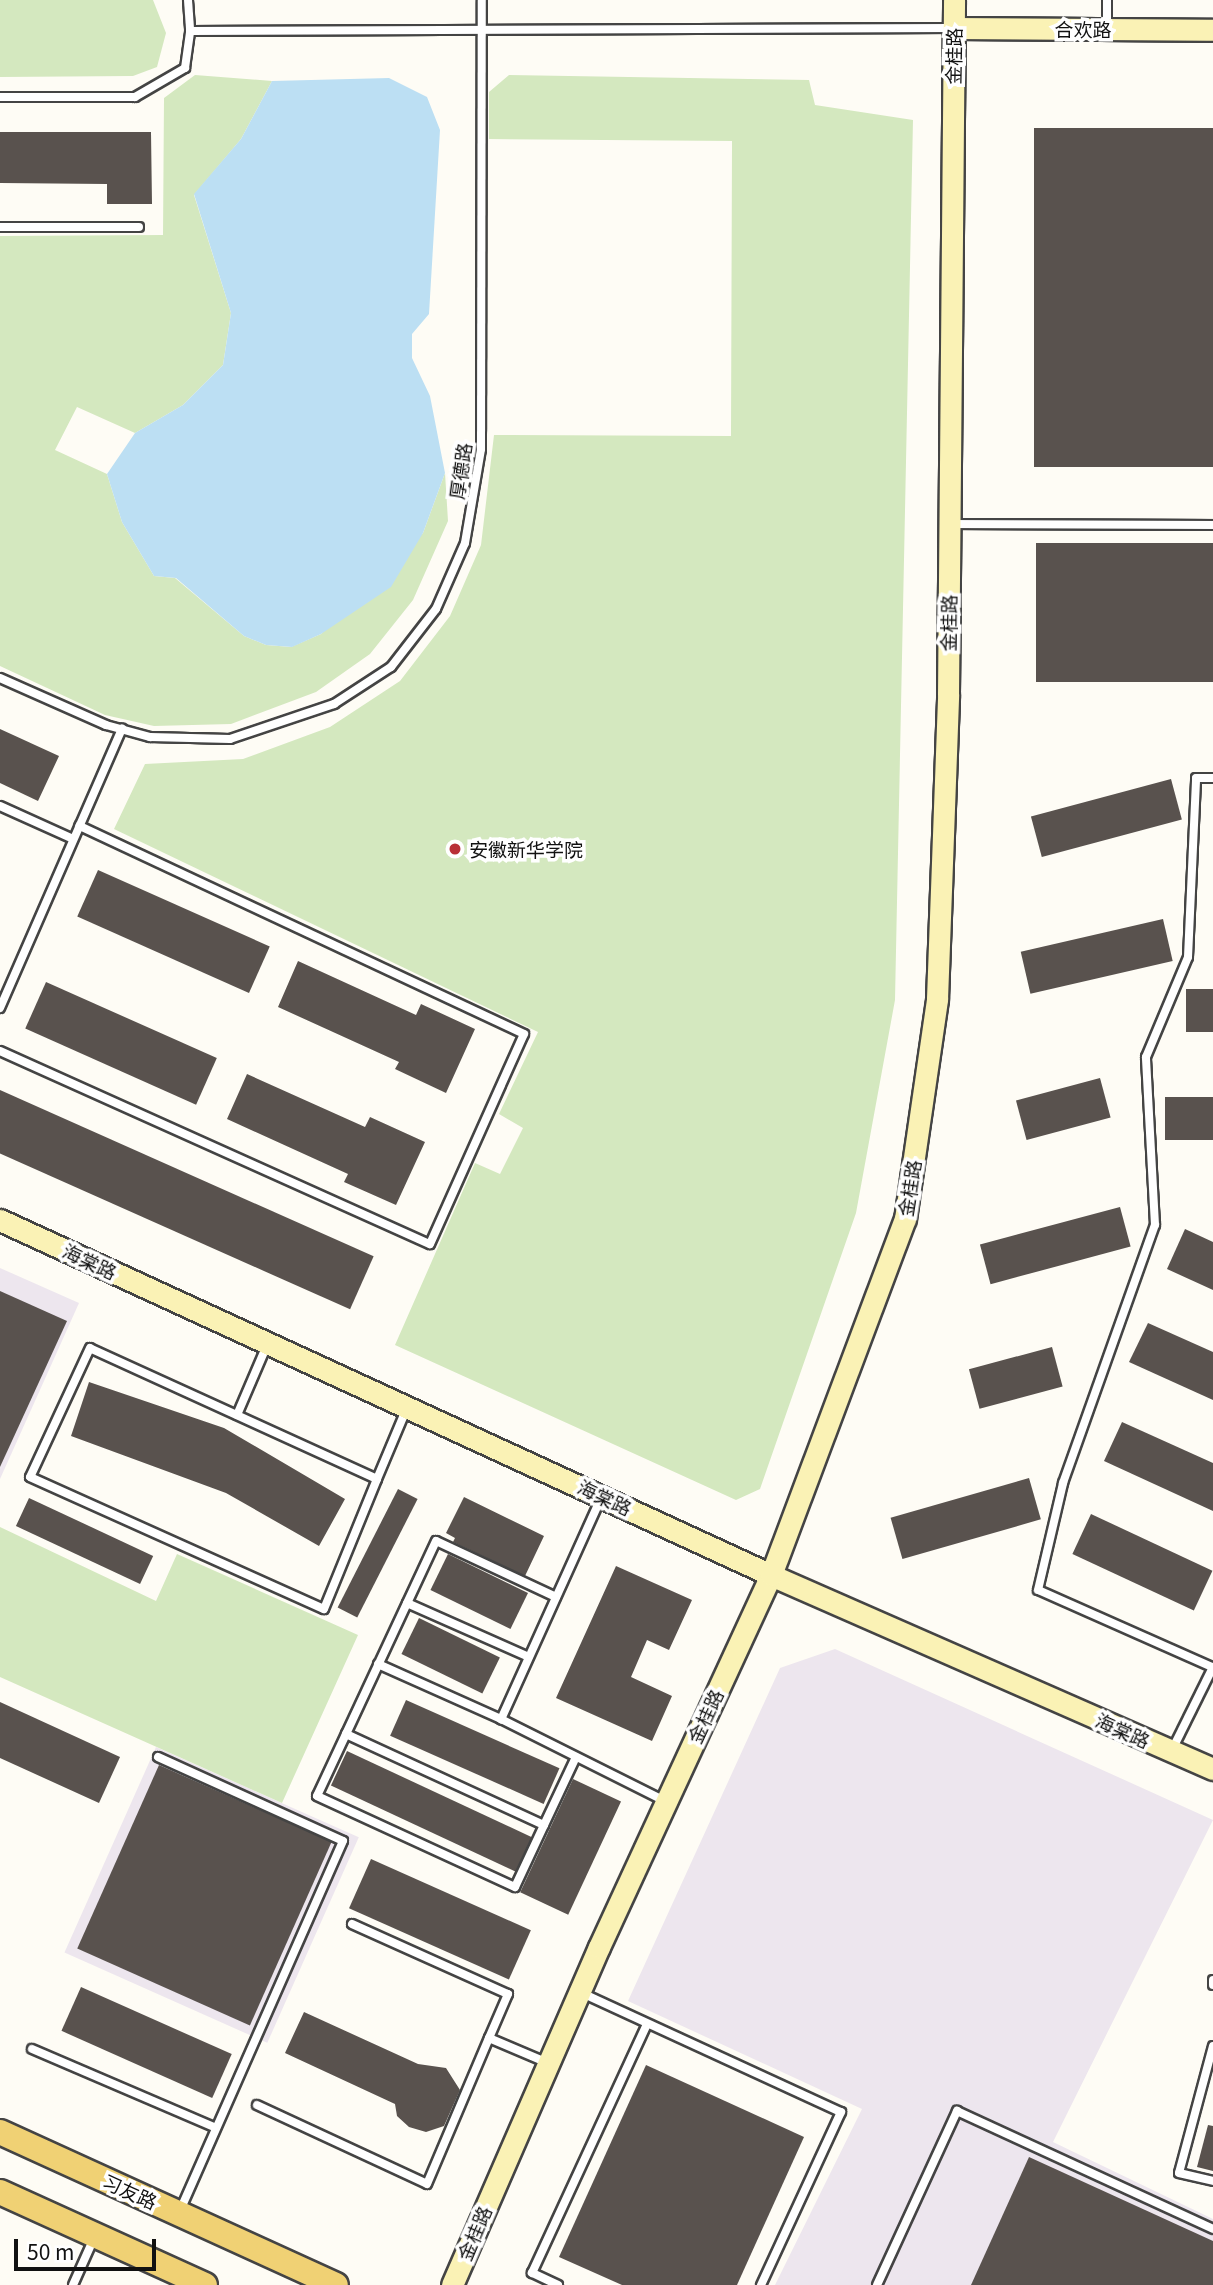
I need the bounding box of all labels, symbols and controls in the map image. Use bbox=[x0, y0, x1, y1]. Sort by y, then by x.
street label: 合欢路 bbox=[1055, 18, 1111, 40]
street label: 金桂路 bbox=[941, 27, 965, 85]
street label: 厚德路 bbox=[445, 441, 475, 501]
street label: 金桂路 bbox=[936, 594, 960, 652]
place label: 安徽新华学院 bbox=[469, 838, 583, 860]
marker: 安徽新华学院 bbox=[447, 841, 463, 857]
street label: 金桂路 bbox=[893, 1158, 925, 1218]
street label: 海棠路 bbox=[59, 1239, 121, 1283]
street label: 海棠路 bbox=[574, 1475, 636, 1519]
street label: 金桂路 bbox=[683, 1685, 727, 1747]
street label: 海棠路 bbox=[1092, 1708, 1154, 1752]
street label: 习友路 bbox=[99, 2169, 161, 2213]
street label: 金桂路 bbox=[452, 2202, 496, 2264]
scale bar bbox=[18, 2226, 159, 2270]
text: 50 m bbox=[27, 2236, 74, 2266]

